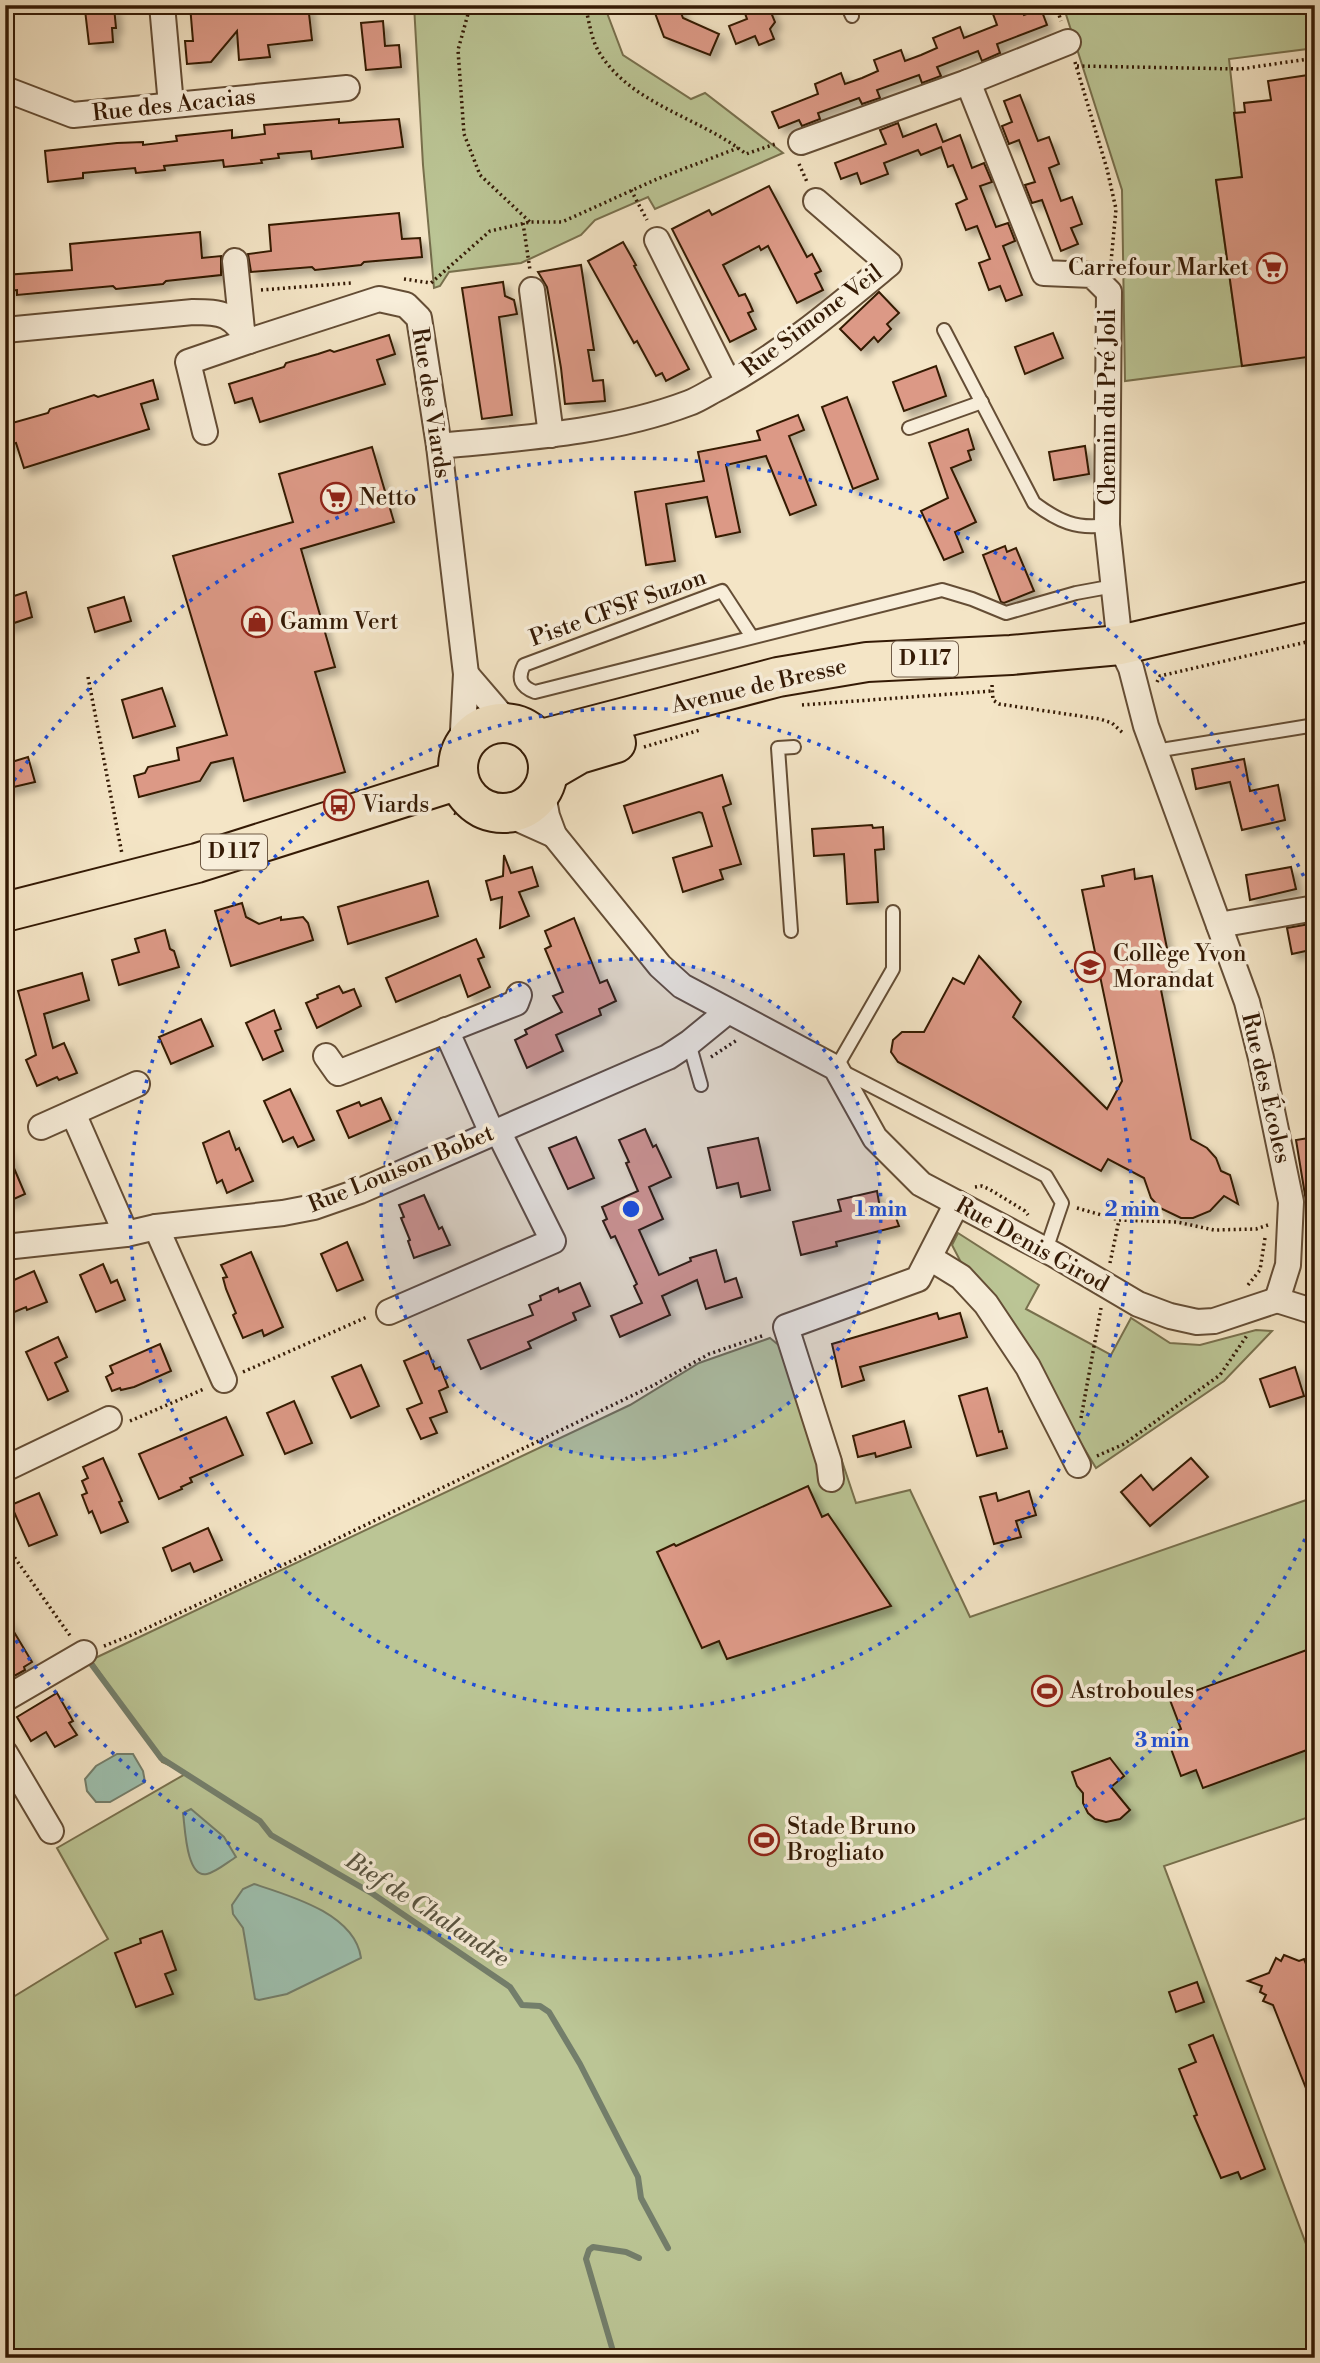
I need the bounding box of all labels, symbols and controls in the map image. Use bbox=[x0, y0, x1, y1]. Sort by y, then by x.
street label: Rue des Acacias bbox=[91, 82, 257, 128]
supermarket icon: Carrefour Market bbox=[1255, 251, 1289, 285]
place label: Carrefour Market bbox=[1068, 254, 1249, 282]
street label: Rue Simone Veil bbox=[736, 259, 888, 383]
street label: Chemin du Pré Joli bbox=[1094, 308, 1122, 506]
street label: Rue des Viards bbox=[405, 326, 457, 480]
supermarket icon: Netto bbox=[319, 481, 353, 515]
place label: Netto bbox=[359, 484, 416, 512]
street label: Piste CFSF Suzon bbox=[526, 563, 710, 653]
shop icon: Gamm Vert bbox=[240, 605, 274, 639]
place label: Gamm Vert bbox=[280, 608, 398, 636]
road number: D 117 bbox=[892, 642, 958, 676]
street label: Avenue de Bresse bbox=[668, 652, 849, 720]
bus stop icon: Viards bbox=[322, 788, 356, 822]
place label: Viards bbox=[361, 791, 429, 819]
road number: D 117 bbox=[201, 834, 267, 870]
place label: Collège Yvon Morandat bbox=[1113, 940, 1247, 994]
school or university icon: Collège Yvon Morandat bbox=[1073, 950, 1107, 984]
street label: Rue des Écoles bbox=[1235, 1009, 1299, 1166]
street label: Rue Louison Bobet bbox=[304, 1119, 498, 1219]
street label: Rue Denis Girod bbox=[950, 1191, 1114, 1299]
centre of rings bbox=[619, 1197, 643, 1221]
text: 1 min bbox=[855, 1197, 907, 1223]
text: 2 min bbox=[1104, 1197, 1160, 1223]
sports icon: Astroboules bbox=[1030, 1674, 1064, 1708]
place label: Astroboules bbox=[1069, 1677, 1194, 1705]
text: 3 min bbox=[1135, 1728, 1189, 1754]
place label: Stade Bruno Brogliato bbox=[786, 1813, 916, 1867]
sports icon: Stade Bruno Brogliato bbox=[747, 1823, 781, 1857]
water label: Bief de Chalandre bbox=[339, 1845, 514, 1974]

